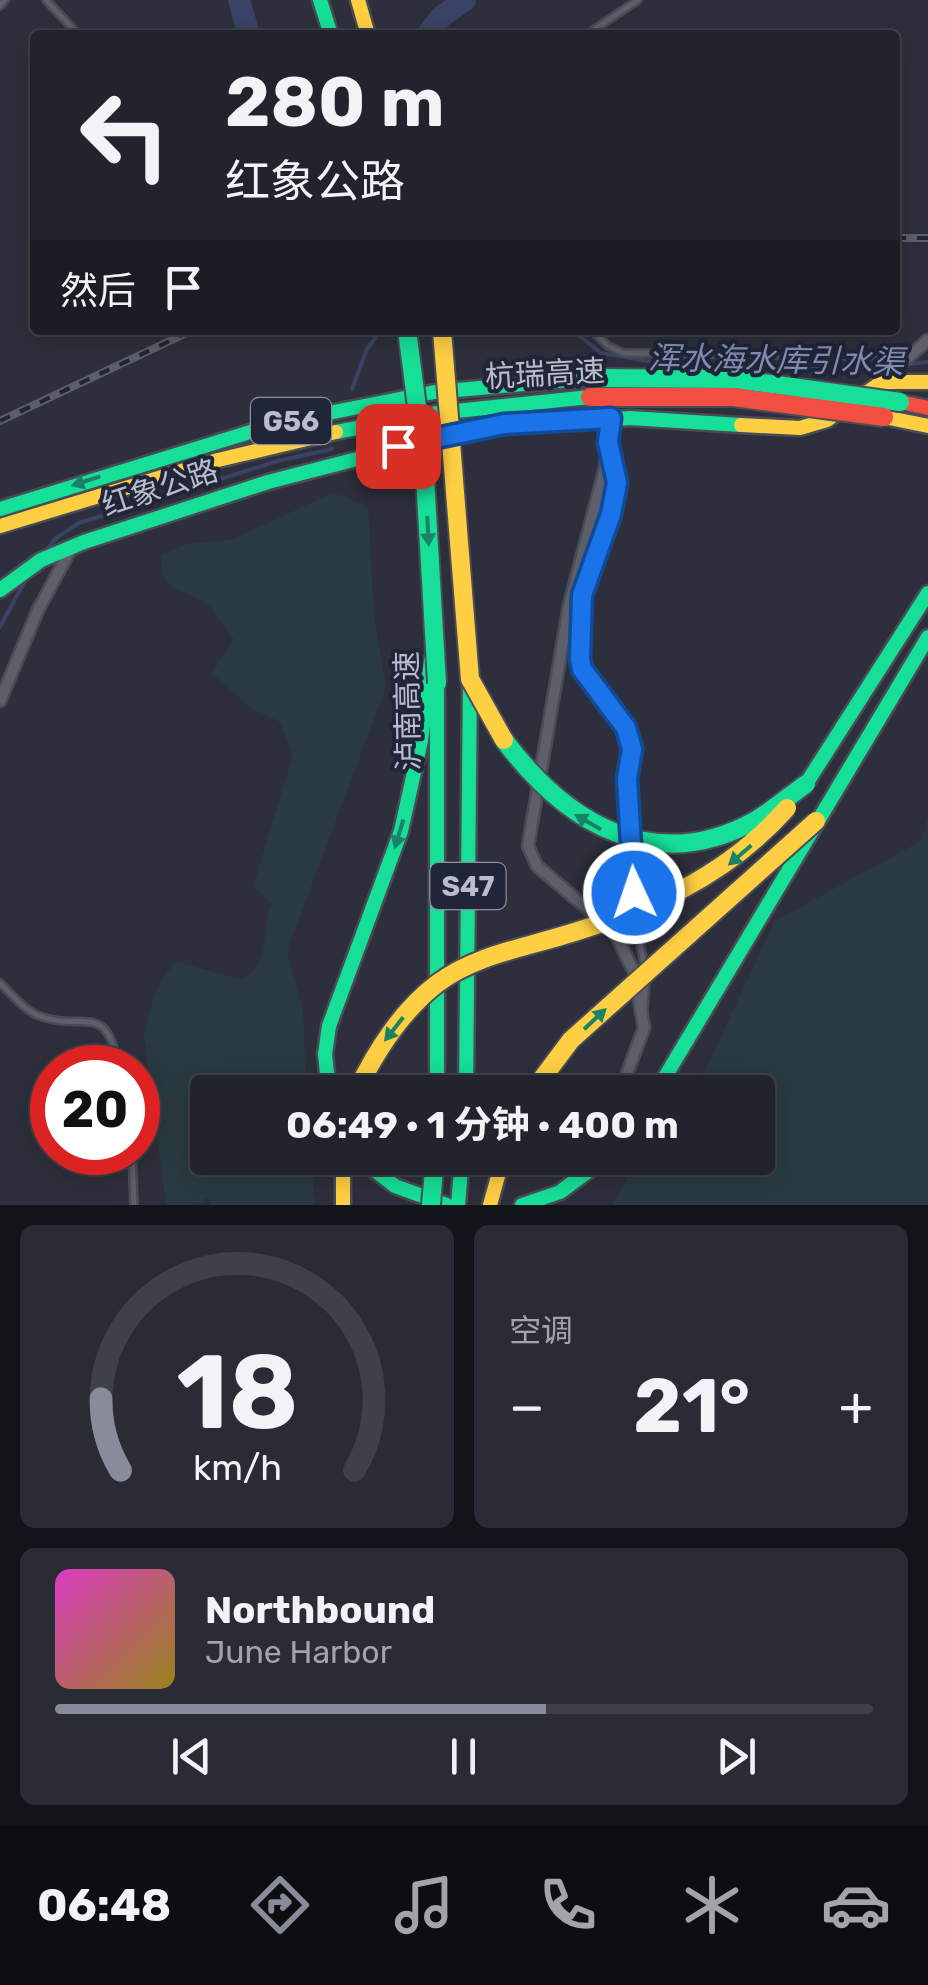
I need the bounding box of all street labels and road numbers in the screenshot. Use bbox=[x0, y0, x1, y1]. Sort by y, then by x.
street label: 杭瑞高速 bbox=[484, 353, 606, 395]
road number: G56 bbox=[251, 398, 331, 444]
street label: 红象公路 bbox=[97, 452, 223, 524]
street label: 泸南高速 bbox=[389, 651, 427, 771]
road number: S47 bbox=[430, 863, 506, 909]

